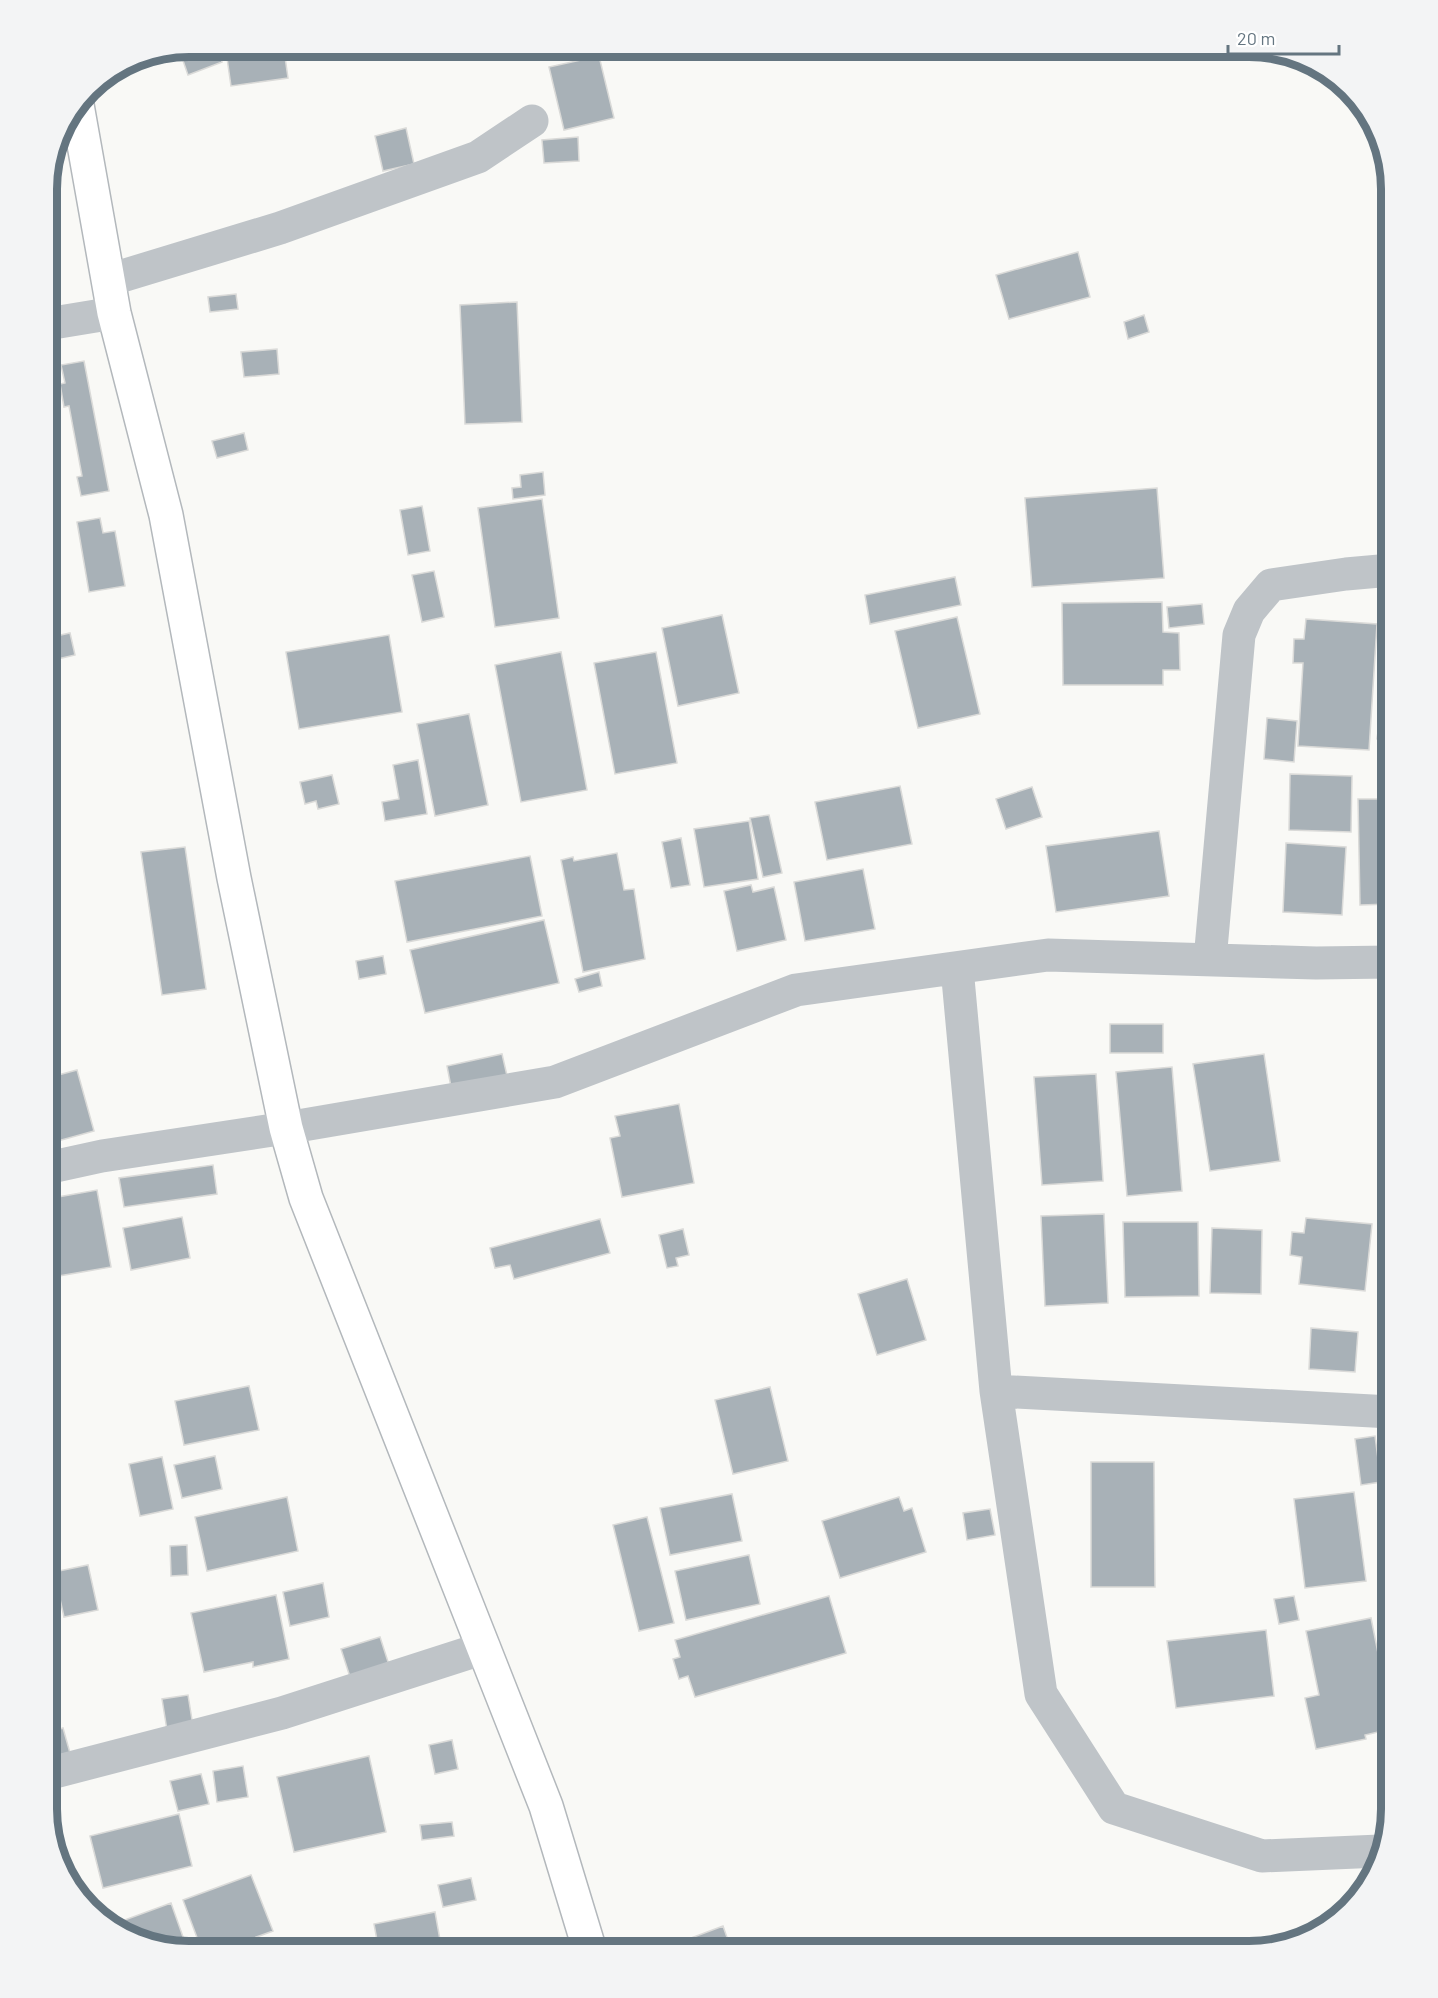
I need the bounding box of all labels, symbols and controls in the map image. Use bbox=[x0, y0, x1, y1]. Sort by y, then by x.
scale bar bbox=[1228, 18, 1339, 56]
text: 20 m bbox=[1237, 27, 1275, 49]

